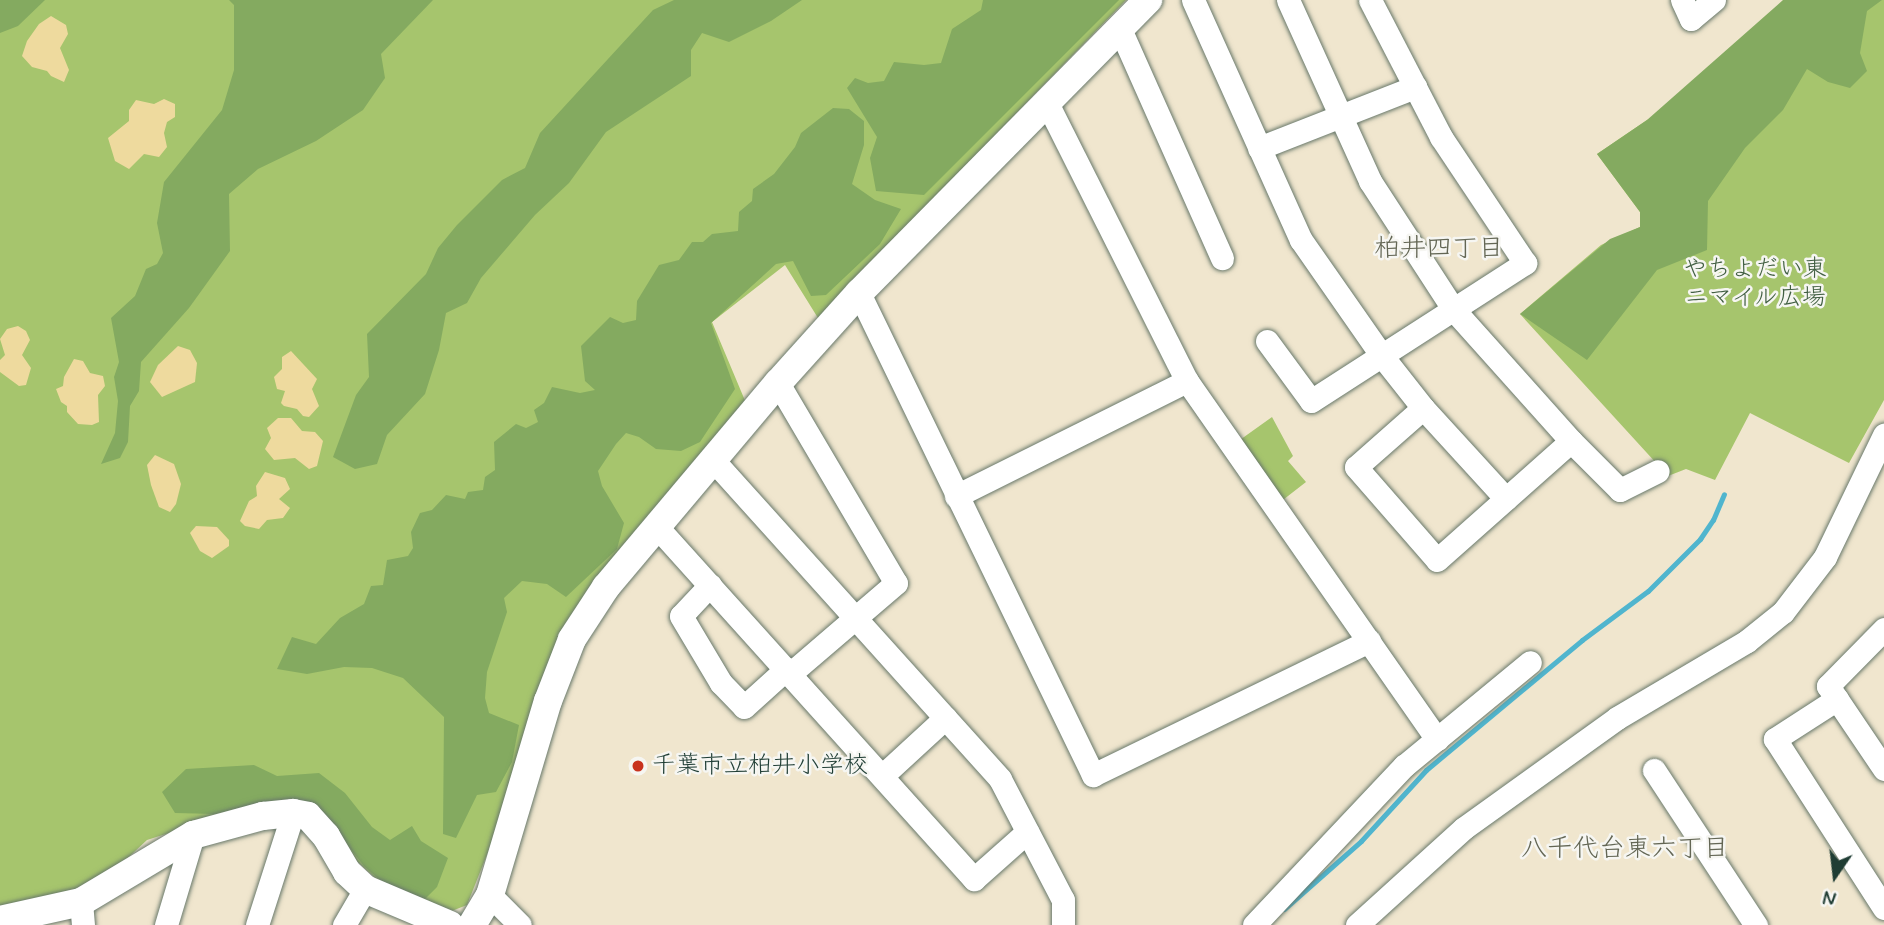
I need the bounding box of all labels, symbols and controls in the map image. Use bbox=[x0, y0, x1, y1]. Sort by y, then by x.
district label: 柏井四丁目 bbox=[1374, 234, 1504, 266]
park label: やちよだい東 ニマイル広場 bbox=[1683, 256, 1827, 312]
place label: 千葉市立柏井小学校 bbox=[652, 752, 868, 780]
marker: 千葉市立柏井小学校 bbox=[630, 758, 646, 774]
district label: 八千代台東六丁目 bbox=[1521, 834, 1729, 866]
north arrow bbox=[1800, 841, 1870, 911]
text: N bbox=[1821, 883, 1839, 911]

